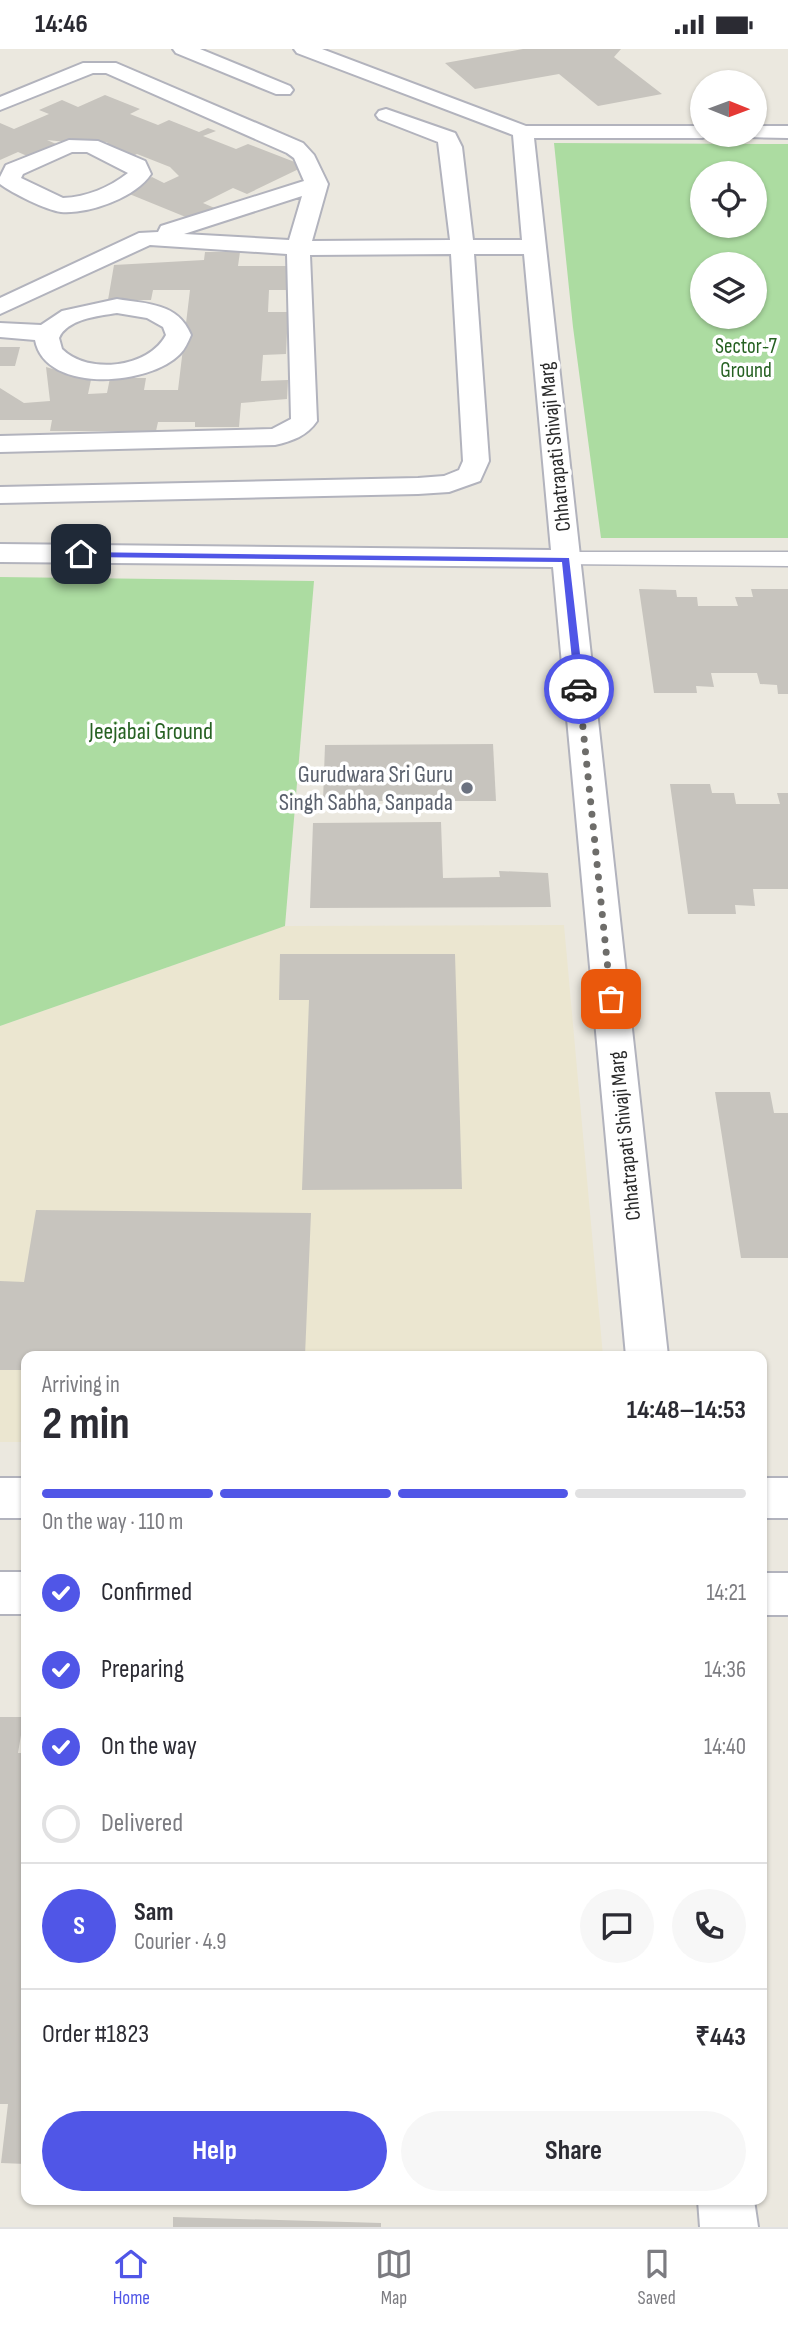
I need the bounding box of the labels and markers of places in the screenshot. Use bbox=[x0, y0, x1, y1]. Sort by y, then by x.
pin bbox=[51, 524, 111, 584]
place label: Gurudwara Sri Guru Singh Sabha, Sanpada bbox=[279, 760, 453, 817]
marker: Gurudwara Sri Guru Singh Sabha, Sanpada bbox=[459, 780, 475, 796]
pin bbox=[581, 969, 641, 1029]

